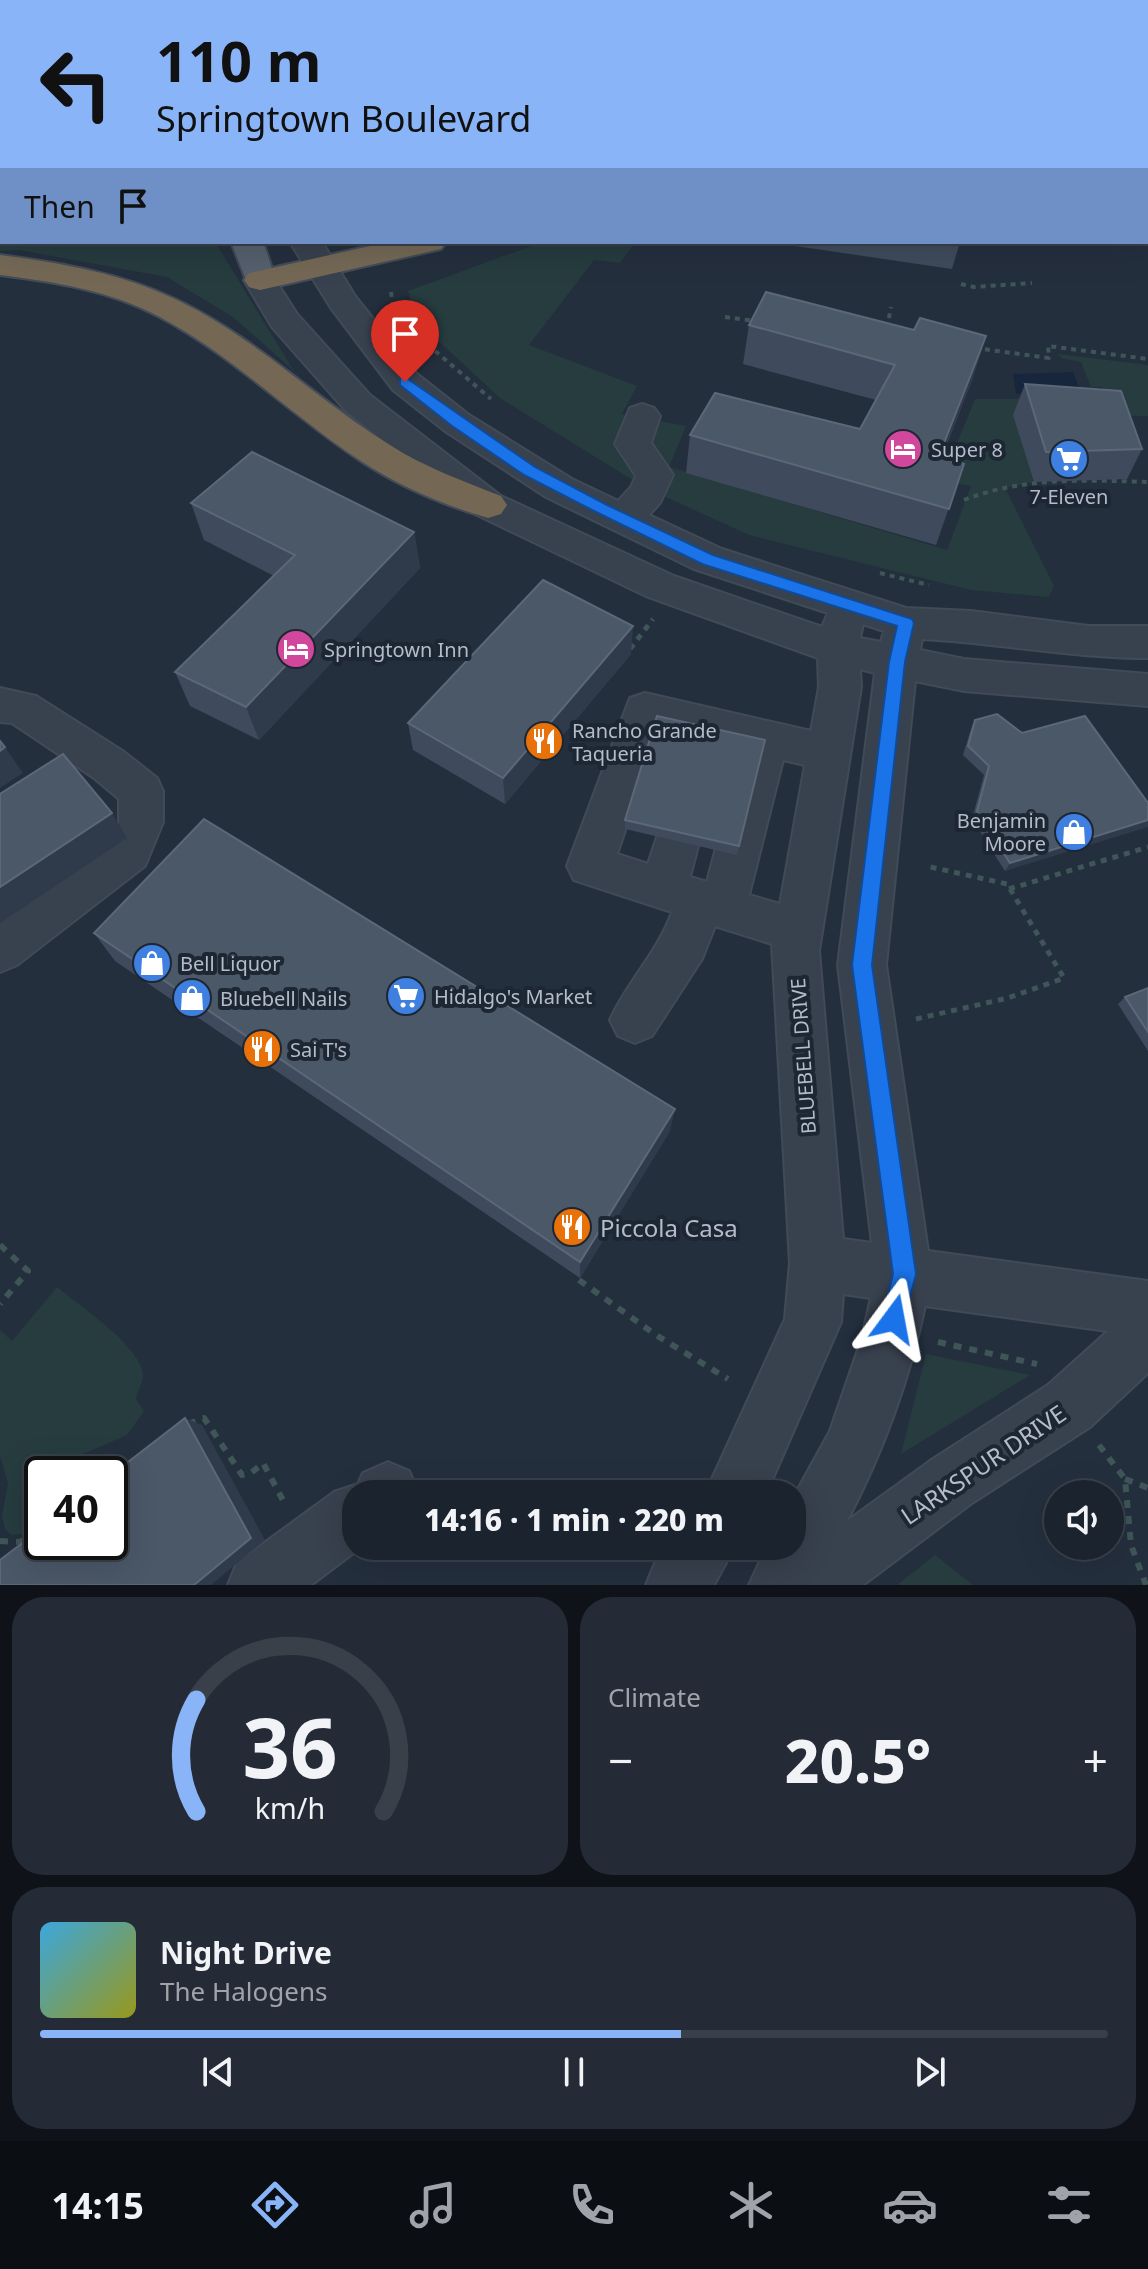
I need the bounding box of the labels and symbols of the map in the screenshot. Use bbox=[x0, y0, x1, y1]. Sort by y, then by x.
pin bbox=[371, 300, 439, 382]
hotel icon: Super 8 bbox=[882, 428, 924, 470]
place label: Super 8 bbox=[931, 436, 1003, 463]
supermarket icon: 7-Eleven bbox=[1048, 438, 1090, 480]
place label: 7-Eleven bbox=[1030, 483, 1108, 510]
hotel icon: Springtown Inn bbox=[275, 628, 317, 670]
place label: Springtown Inn bbox=[324, 636, 469, 663]
place label: Rancho Grande Taqueria bbox=[572, 717, 717, 767]
restaurant icon: Rancho Grande Taqueria bbox=[523, 720, 565, 762]
place label: Benjamin Moore bbox=[957, 807, 1046, 857]
shop icon: Benjamin Moore bbox=[1053, 811, 1095, 853]
shop icon: Bell Liquor bbox=[131, 942, 173, 984]
place label: Bell Liquor bbox=[180, 950, 280, 977]
supermarket icon: Hidalgo's Market bbox=[385, 975, 427, 1017]
shop icon: Bluebell Nails bbox=[171, 977, 213, 1019]
street label: BLUEBELL DRIVE bbox=[784, 977, 822, 1135]
place label: Hidalgo's Market bbox=[434, 983, 592, 1010]
place label: Bluebell Nails bbox=[220, 985, 347, 1012]
restaurant icon: Sai T's bbox=[241, 1028, 283, 1070]
place label: Sai T's bbox=[290, 1036, 347, 1063]
restaurant icon: Piccola Casa bbox=[551, 1206, 593, 1248]
place label: Piccola Casa bbox=[600, 1211, 738, 1244]
position arrow bbox=[852, 1277, 936, 1361]
street label: LARKSPUR DRIVE bbox=[894, 1397, 1072, 1531]
speed limit sign: 40 bbox=[24, 1456, 128, 1560]

